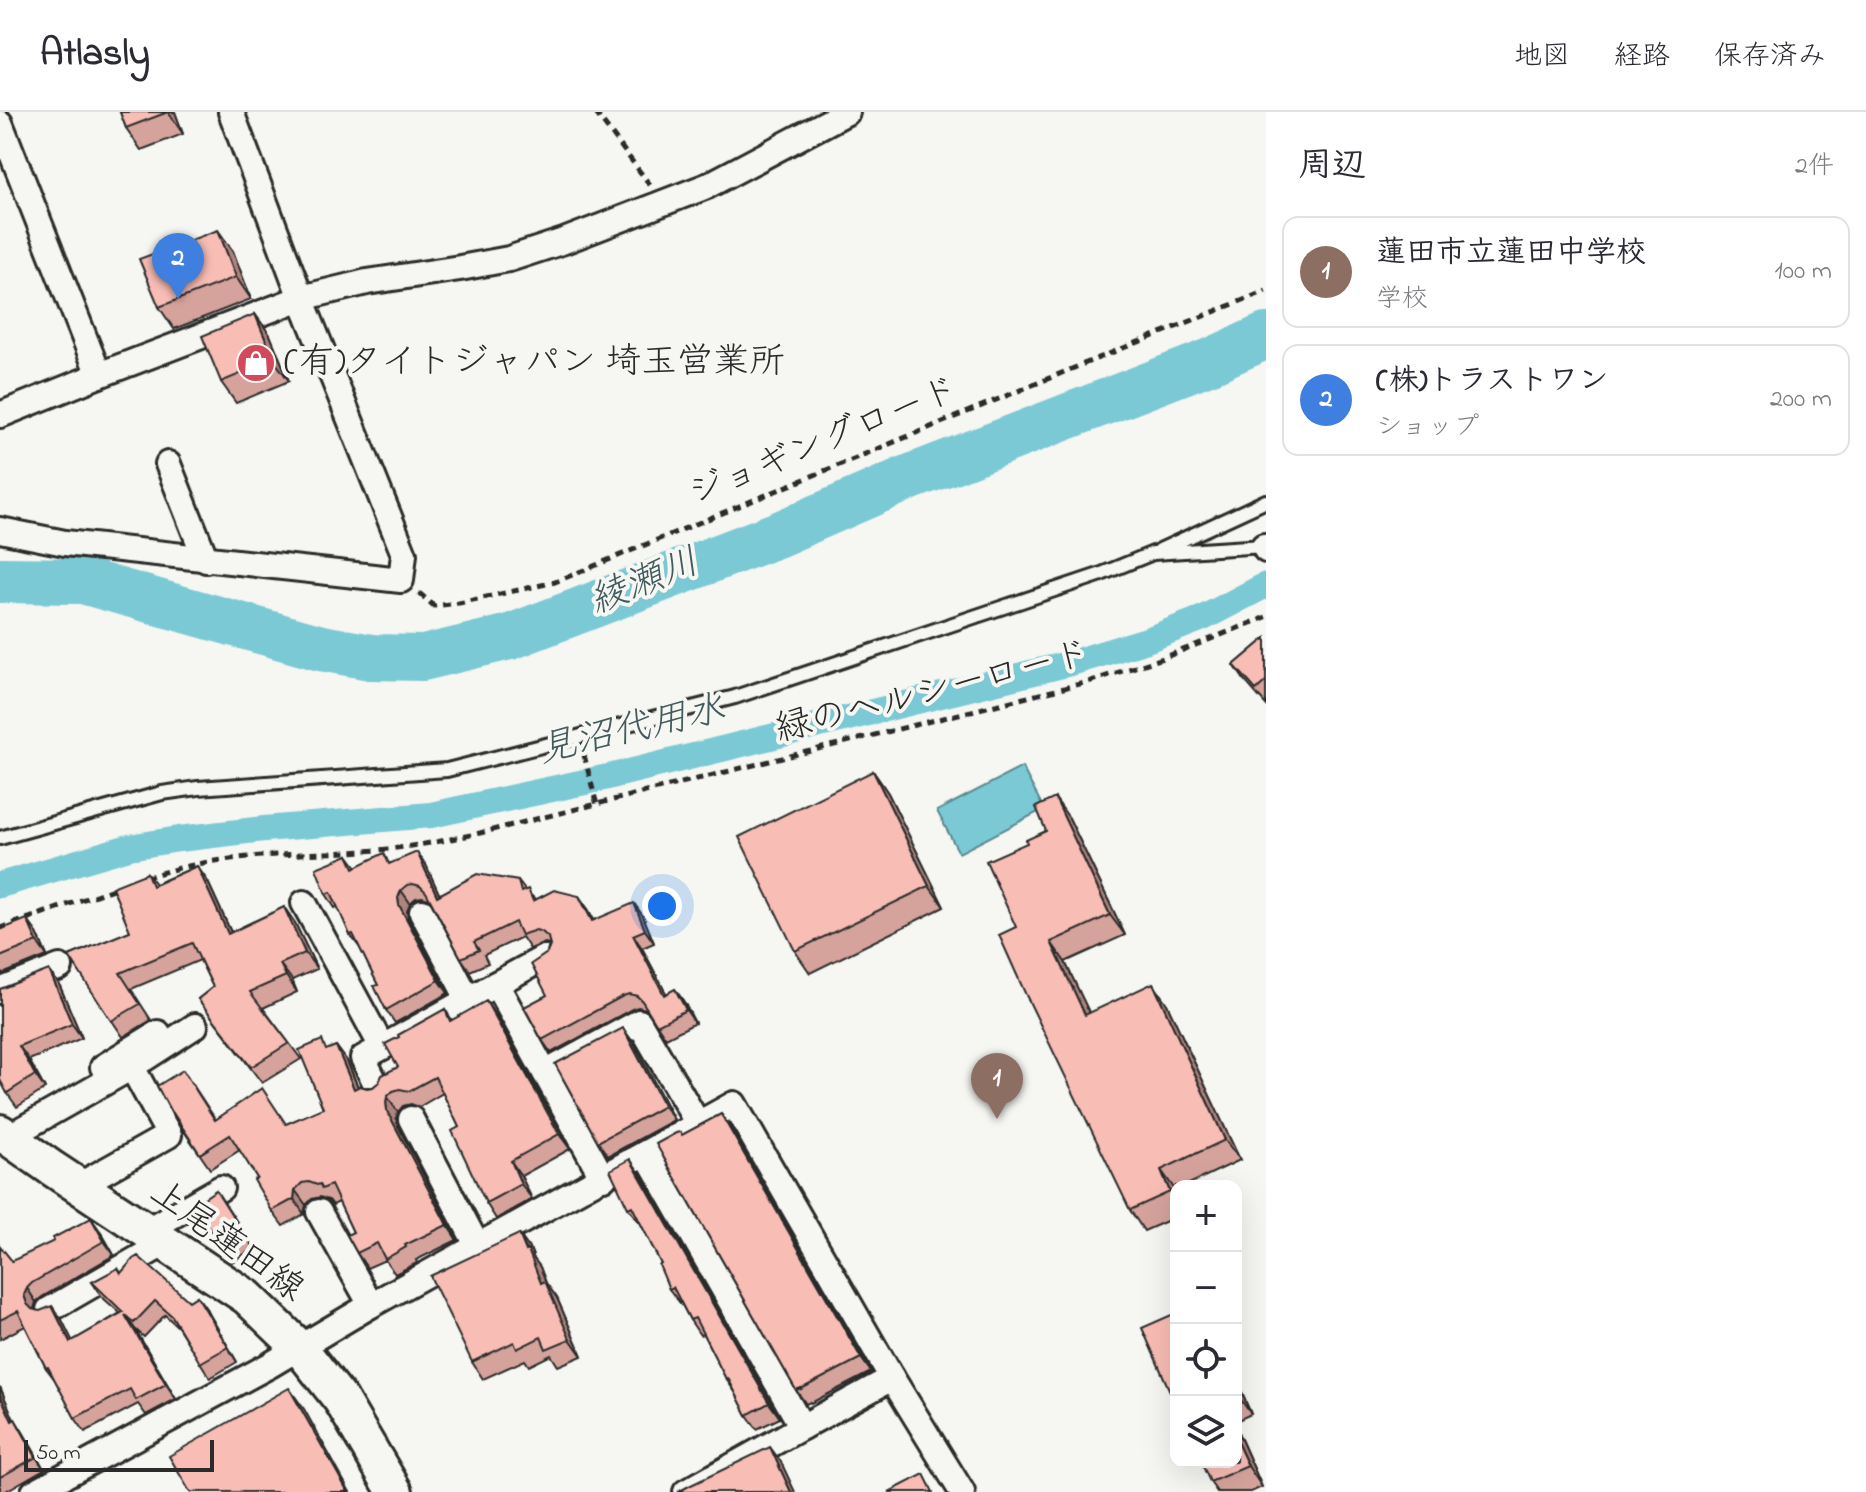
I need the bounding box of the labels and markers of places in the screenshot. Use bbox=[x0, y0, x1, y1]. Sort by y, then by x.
pin: 2 bbox=[152, 233, 204, 299]
place label: (有)タイトジャパン 埼玉営業所 bbox=[284, 337, 785, 390]
shop icon: (有)タイトジャパン 埼玉営業所 bbox=[235, 342, 277, 384]
pin: 1 bbox=[971, 1053, 1023, 1119]

